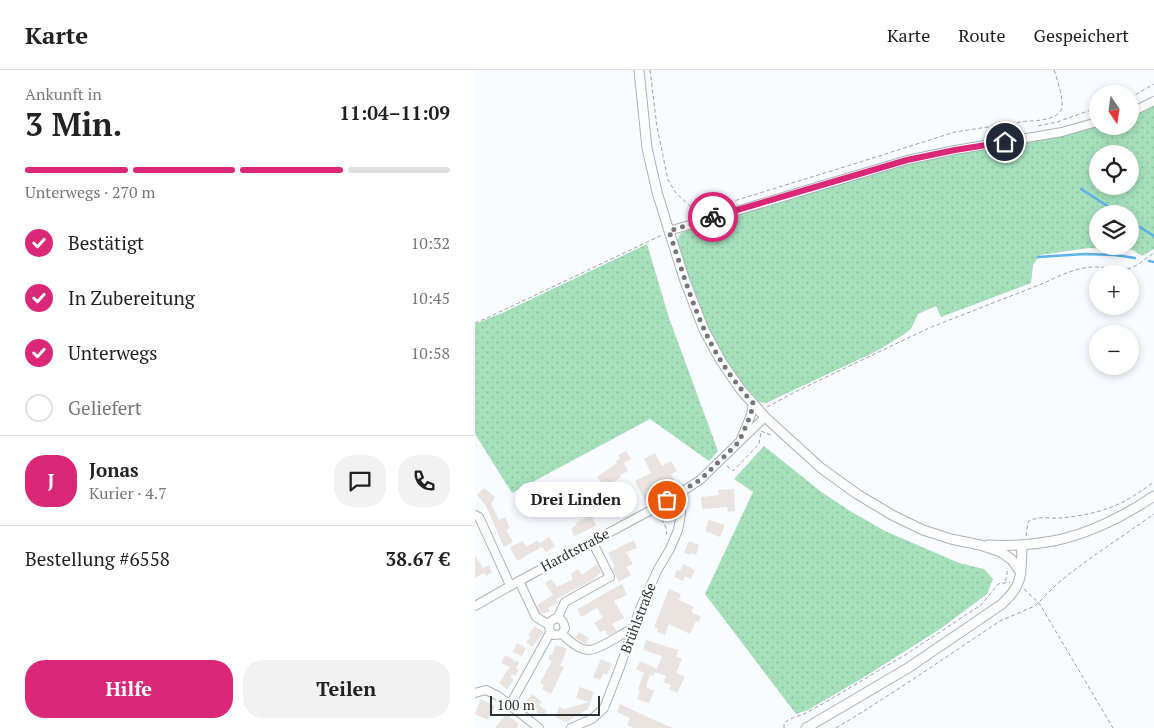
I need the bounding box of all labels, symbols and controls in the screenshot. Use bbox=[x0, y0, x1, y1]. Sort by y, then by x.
text: Karte bbox=[25, 19, 88, 51]
text: Karte bbox=[887, 23, 930, 47]
text: Route bbox=[958, 23, 1006, 47]
text: Gespeichert bbox=[1034, 23, 1129, 47]
text: Ankunft in bbox=[25, 83, 102, 105]
north arrow bbox=[1089, 85, 1139, 135]
map controls bbox=[1089, 85, 1139, 375]
text: 11:04–11:09 bbox=[339, 100, 450, 125]
text: 3 Min. bbox=[25, 103, 122, 145]
pin bbox=[984, 121, 1026, 163]
icon: home bbox=[991, 128, 1019, 156]
button: locate bbox=[1089, 145, 1139, 195]
text: Unterwegs · 270 m bbox=[25, 181, 155, 203]
courier bbox=[688, 192, 738, 242]
icon: bike bbox=[699, 203, 727, 231]
button: layers bbox=[1089, 205, 1139, 255]
icon: check bbox=[25, 229, 53, 257]
text: Bestätigt bbox=[68, 230, 144, 255]
text: 10:32 bbox=[411, 232, 450, 254]
button: + bbox=[1089, 265, 1139, 315]
icon: check bbox=[25, 284, 53, 312]
text: In Zubereitung bbox=[68, 285, 195, 310]
text: 10:45 bbox=[411, 287, 450, 309]
button: − bbox=[1089, 325, 1139, 375]
icon: check bbox=[25, 339, 53, 367]
text: Unterwegs bbox=[68, 340, 158, 365]
text: 10:58 bbox=[411, 342, 450, 364]
text: Geliefert bbox=[68, 395, 142, 420]
button: chat bbox=[334, 455, 386, 507]
button: phone bbox=[398, 455, 450, 507]
text: Jonas bbox=[89, 457, 139, 482]
text: J bbox=[48, 468, 54, 493]
pin bbox=[646, 479, 688, 521]
text: Kurier · 4.7 bbox=[89, 482, 167, 504]
callout: Drei Linden bbox=[514, 482, 637, 518]
icon: bag bbox=[653, 486, 681, 514]
text: Drei Linden bbox=[531, 488, 621, 510]
street label: Hardtstraße bbox=[537, 523, 612, 576]
text: Bestellung #6558 bbox=[25, 546, 170, 571]
text: 38.67 € bbox=[386, 546, 450, 571]
street label: Brühlstraße bbox=[615, 580, 660, 656]
button: Hilfe bbox=[25, 660, 233, 718]
button: Teilen bbox=[243, 660, 450, 718]
scale bar bbox=[490, 693, 600, 716]
text: 100 m bbox=[497, 695, 535, 714]

